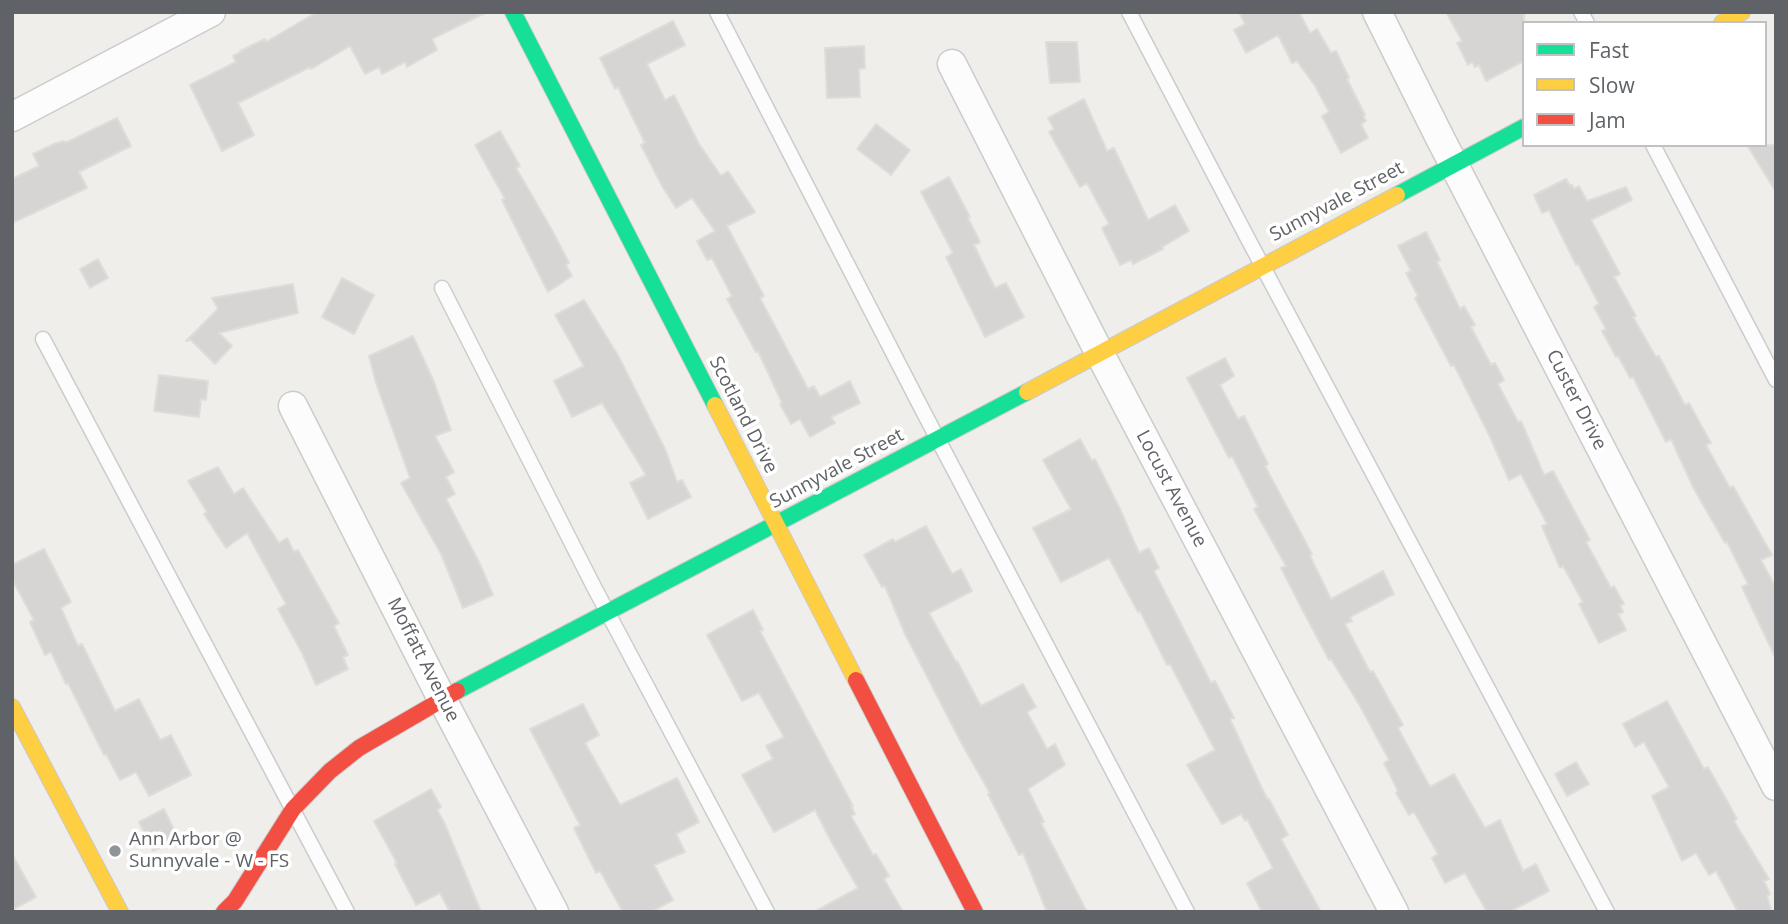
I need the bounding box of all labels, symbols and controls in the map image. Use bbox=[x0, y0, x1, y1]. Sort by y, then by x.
legend bbox=[1522, 21, 1767, 147]
text: Fast bbox=[1589, 36, 1629, 64]
text: Slow bbox=[1589, 71, 1635, 99]
text: Jam bbox=[1589, 106, 1626, 134]
street label: Sunnyvale Street bbox=[1266, 157, 1408, 247]
street label: Custer Drive bbox=[1541, 346, 1611, 454]
street label: Scotland Drive bbox=[704, 353, 782, 477]
street label: Sunnyvale Street bbox=[766, 424, 908, 514]
street label: Locust Avenue bbox=[1131, 427, 1211, 551]
street label: Moffatt Avenue bbox=[382, 594, 464, 726]
place label: Ann Arbor @ Sunnyvale - W - FS bbox=[129, 829, 289, 873]
marker: Ann Arbor @ Sunnyvale - W - FS bbox=[107, 843, 123, 859]

